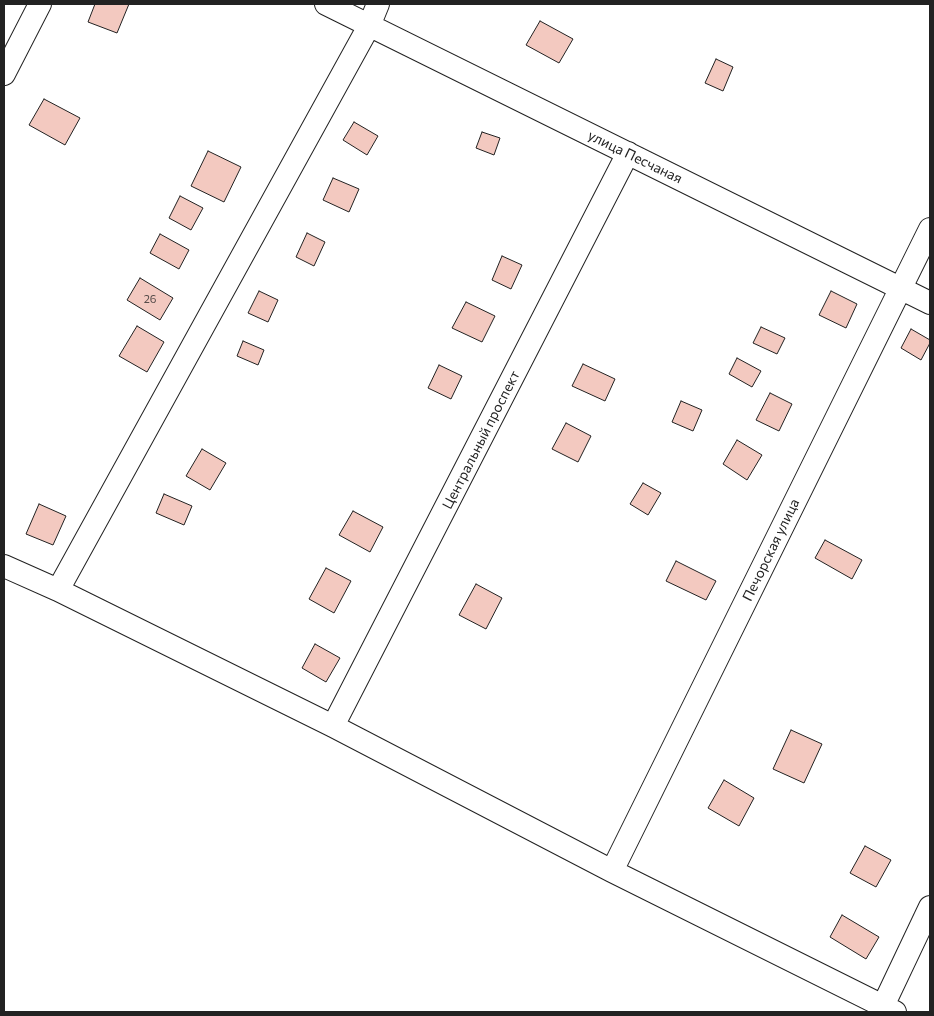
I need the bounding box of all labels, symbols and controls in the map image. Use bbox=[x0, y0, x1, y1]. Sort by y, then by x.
street label: улица Песчаная bbox=[585, 127, 685, 187]
house number: 26 bbox=[144, 292, 156, 306]
street label: Центральный проспект bbox=[439, 368, 523, 512]
street label: Печорская улица bbox=[739, 496, 803, 604]

